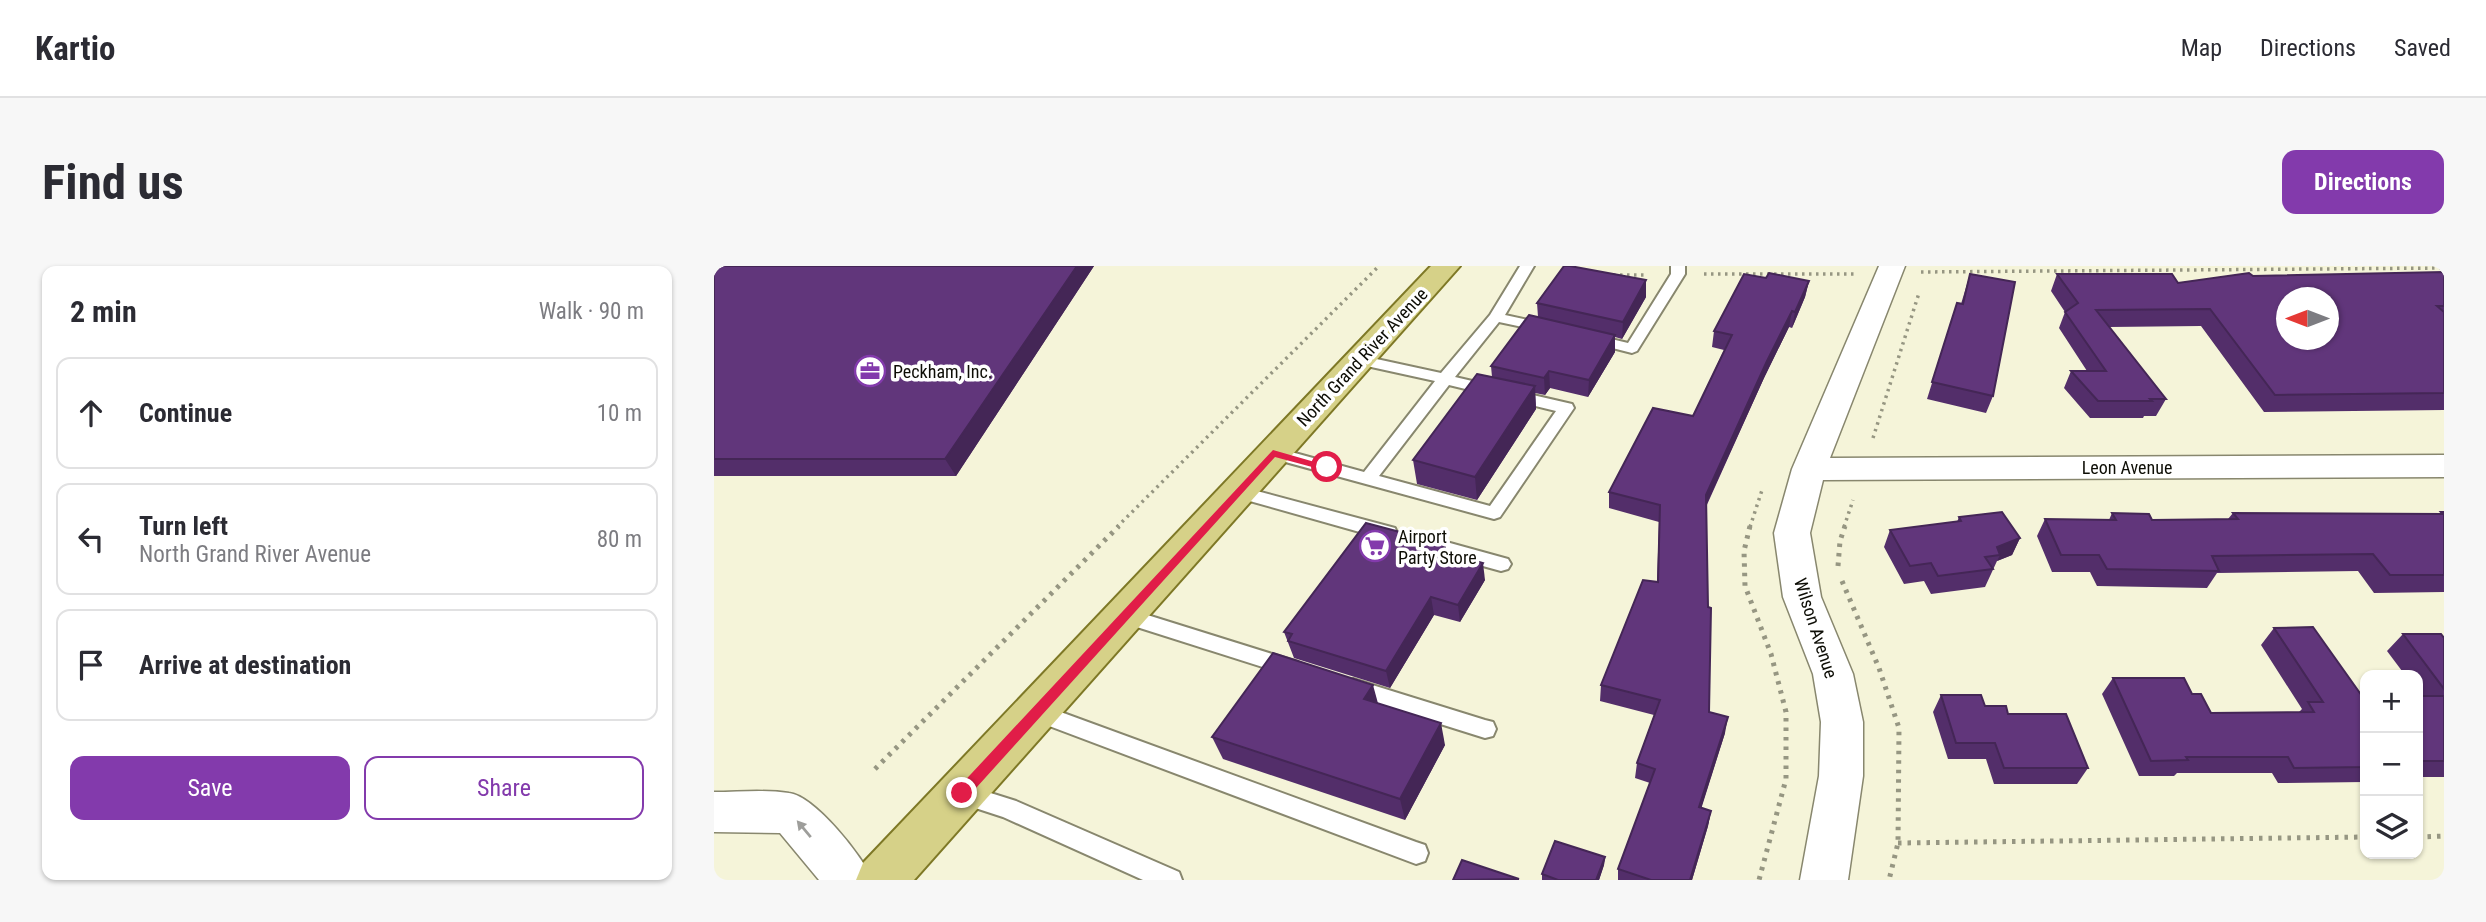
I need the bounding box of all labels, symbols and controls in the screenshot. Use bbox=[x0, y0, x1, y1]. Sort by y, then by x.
text: Kartio bbox=[35, 29, 115, 68]
text: Map bbox=[2181, 34, 2222, 62]
text: Directions bbox=[2260, 34, 2356, 62]
text: Saved bbox=[2394, 34, 2451, 62]
button: Directions bbox=[2282, 150, 2444, 214]
text: Find us bbox=[42, 154, 184, 211]
street label: North Grand River Avenue bbox=[1292, 283, 1432, 431]
north arrow bbox=[2276, 287, 2339, 350]
text: 2 min bbox=[70, 294, 137, 329]
text: Walk · 90 m bbox=[539, 298, 644, 325]
office icon: Peckham, Inc. bbox=[853, 354, 887, 388]
place label: Peckham, Inc. bbox=[893, 361, 993, 382]
icon: ahead bbox=[72, 394, 110, 432]
text: Continue bbox=[139, 398, 232, 428]
text: 10 m bbox=[597, 400, 642, 427]
route start bbox=[1311, 451, 1342, 482]
street label: Leon Avenue bbox=[2082, 457, 2172, 478]
text: Turn left bbox=[139, 511, 228, 541]
icon: left bbox=[72, 520, 110, 558]
text: 80 m bbox=[597, 526, 642, 553]
place label: Airport Party Store bbox=[1398, 526, 1477, 568]
supermarket icon: Airport Party Store bbox=[1358, 529, 1392, 563]
text: North Grand River Avenue bbox=[139, 541, 371, 568]
street label: Wilson Avenue bbox=[1790, 575, 1842, 681]
icon: arrive bbox=[72, 646, 110, 684]
text: Arrive at destination bbox=[139, 650, 351, 680]
map controls bbox=[2360, 670, 2423, 859]
button: + bbox=[2360, 670, 2423, 733]
button: − bbox=[2360, 733, 2423, 796]
button: Save bbox=[70, 756, 350, 820]
button: Share bbox=[364, 756, 644, 820]
route end bbox=[946, 777, 977, 808]
button: layers bbox=[2360, 796, 2423, 859]
one-way arrow bbox=[797, 820, 812, 837]

